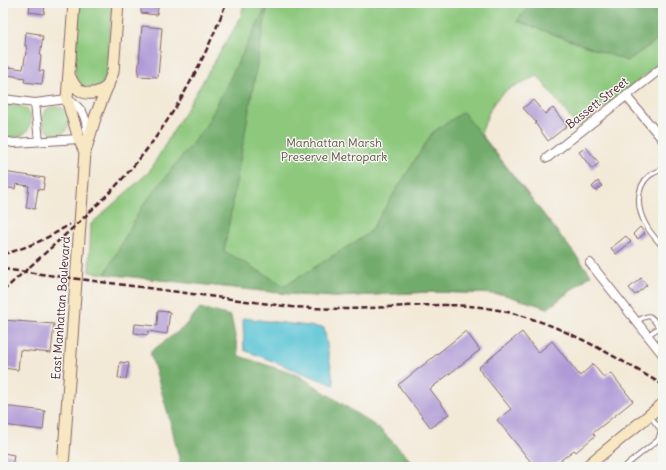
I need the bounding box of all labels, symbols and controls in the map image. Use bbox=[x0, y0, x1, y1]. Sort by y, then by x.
street label: Bassett Street bbox=[562, 74, 631, 132]
park label: Manhattan Marsh Preserve Metropark bbox=[281, 135, 387, 164]
street label: East Manhattan Boulevard bbox=[48, 236, 73, 380]

